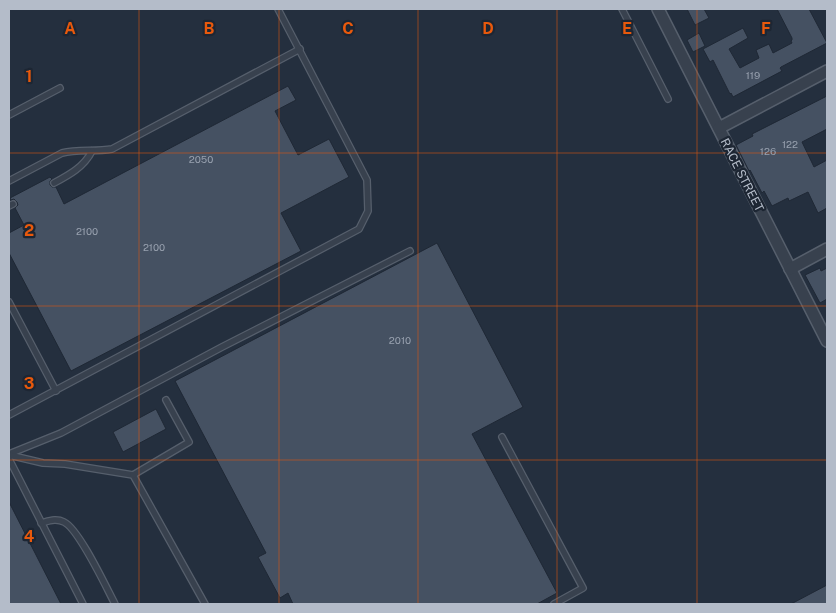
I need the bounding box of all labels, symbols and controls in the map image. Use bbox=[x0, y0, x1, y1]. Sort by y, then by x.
text: A bbox=[64, 19, 76, 38]
text: B bbox=[204, 19, 215, 38]
text: C bbox=[342, 19, 354, 38]
text: D bbox=[482, 19, 494, 38]
text: E bbox=[622, 19, 632, 38]
text: F bbox=[761, 19, 771, 38]
text: 1 bbox=[26, 67, 32, 86]
house number: 119 bbox=[746, 69, 760, 81]
street label: RACE STREET bbox=[718, 136, 766, 214]
house number: 122 bbox=[782, 138, 798, 150]
house number: 126 bbox=[760, 145, 776, 157]
house number: 2050 bbox=[189, 153, 213, 165]
text: 2 bbox=[24, 221, 34, 240]
house number: 2100 bbox=[76, 225, 98, 237]
house number: 2100 bbox=[143, 241, 165, 253]
house number: 2010 bbox=[389, 334, 411, 346]
text: 3 bbox=[24, 374, 34, 393]
text: 4 bbox=[24, 527, 35, 546]

